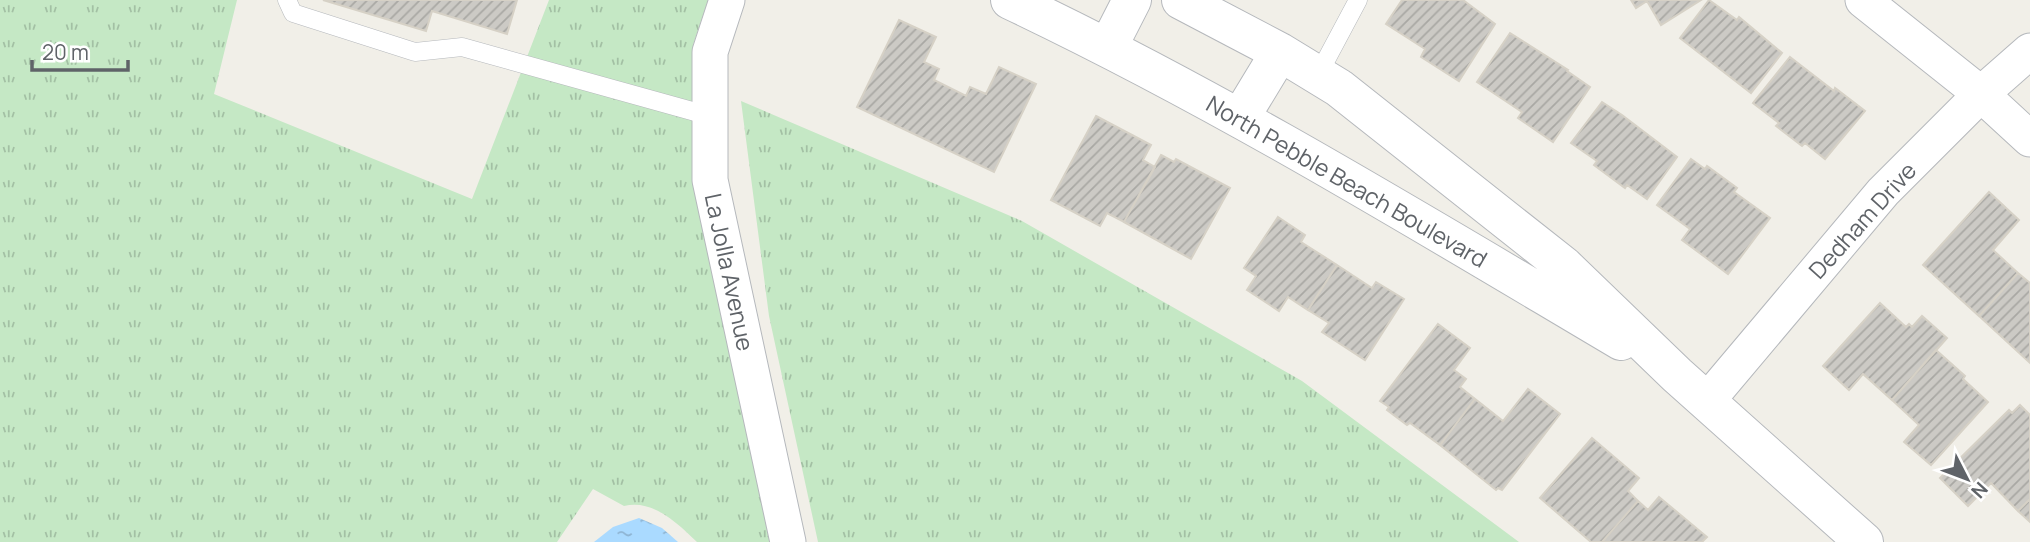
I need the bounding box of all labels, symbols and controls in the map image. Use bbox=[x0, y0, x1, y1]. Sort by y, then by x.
scale bar bbox=[32, 28, 128, 72]
text: 20 m bbox=[42, 38, 89, 66]
street label: North Pebble Beach Boulevard bbox=[1201, 87, 1493, 275]
street label: Dedham Drive bbox=[1801, 155, 1923, 285]
street label: La Jolla Avenue bbox=[698, 190, 762, 354]
north arrow bbox=[1932, 444, 2002, 514]
text: N bbox=[1965, 477, 1994, 504]

